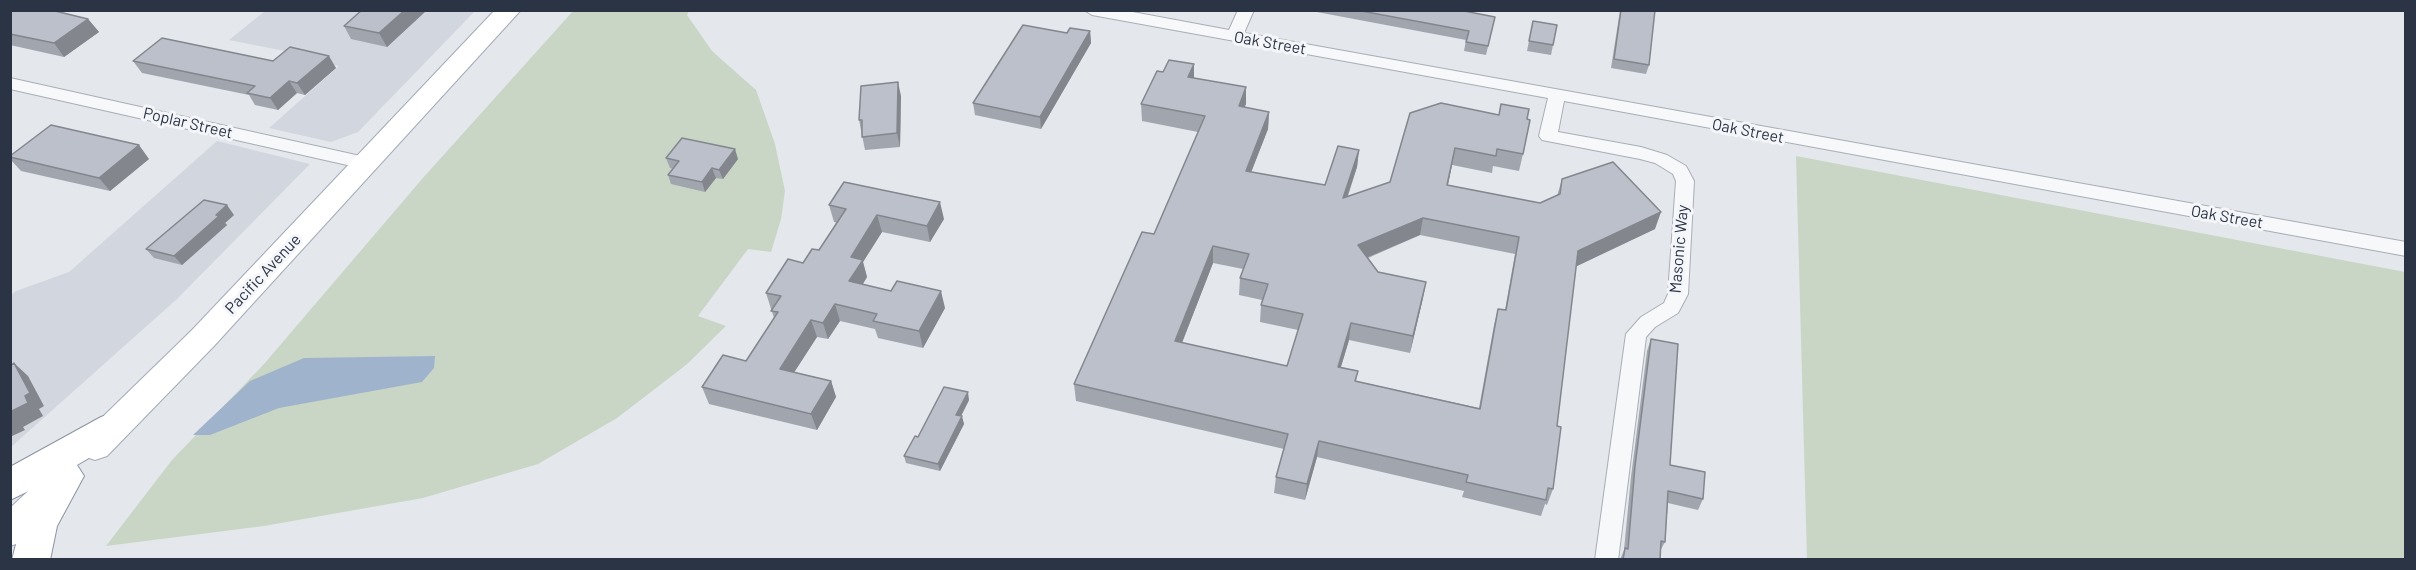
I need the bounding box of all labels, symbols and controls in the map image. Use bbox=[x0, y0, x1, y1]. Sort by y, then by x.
street label: Oak Street bbox=[1232, 27, 1308, 59]
street label: Poplar Street bbox=[141, 103, 235, 143]
street label: Oak Street bbox=[1710, 115, 1786, 147]
street label: Oak Street bbox=[2189, 201, 2265, 233]
street label: Masonic Way bbox=[1666, 204, 1692, 294]
street label: Pacific Avenue bbox=[221, 230, 305, 318]

